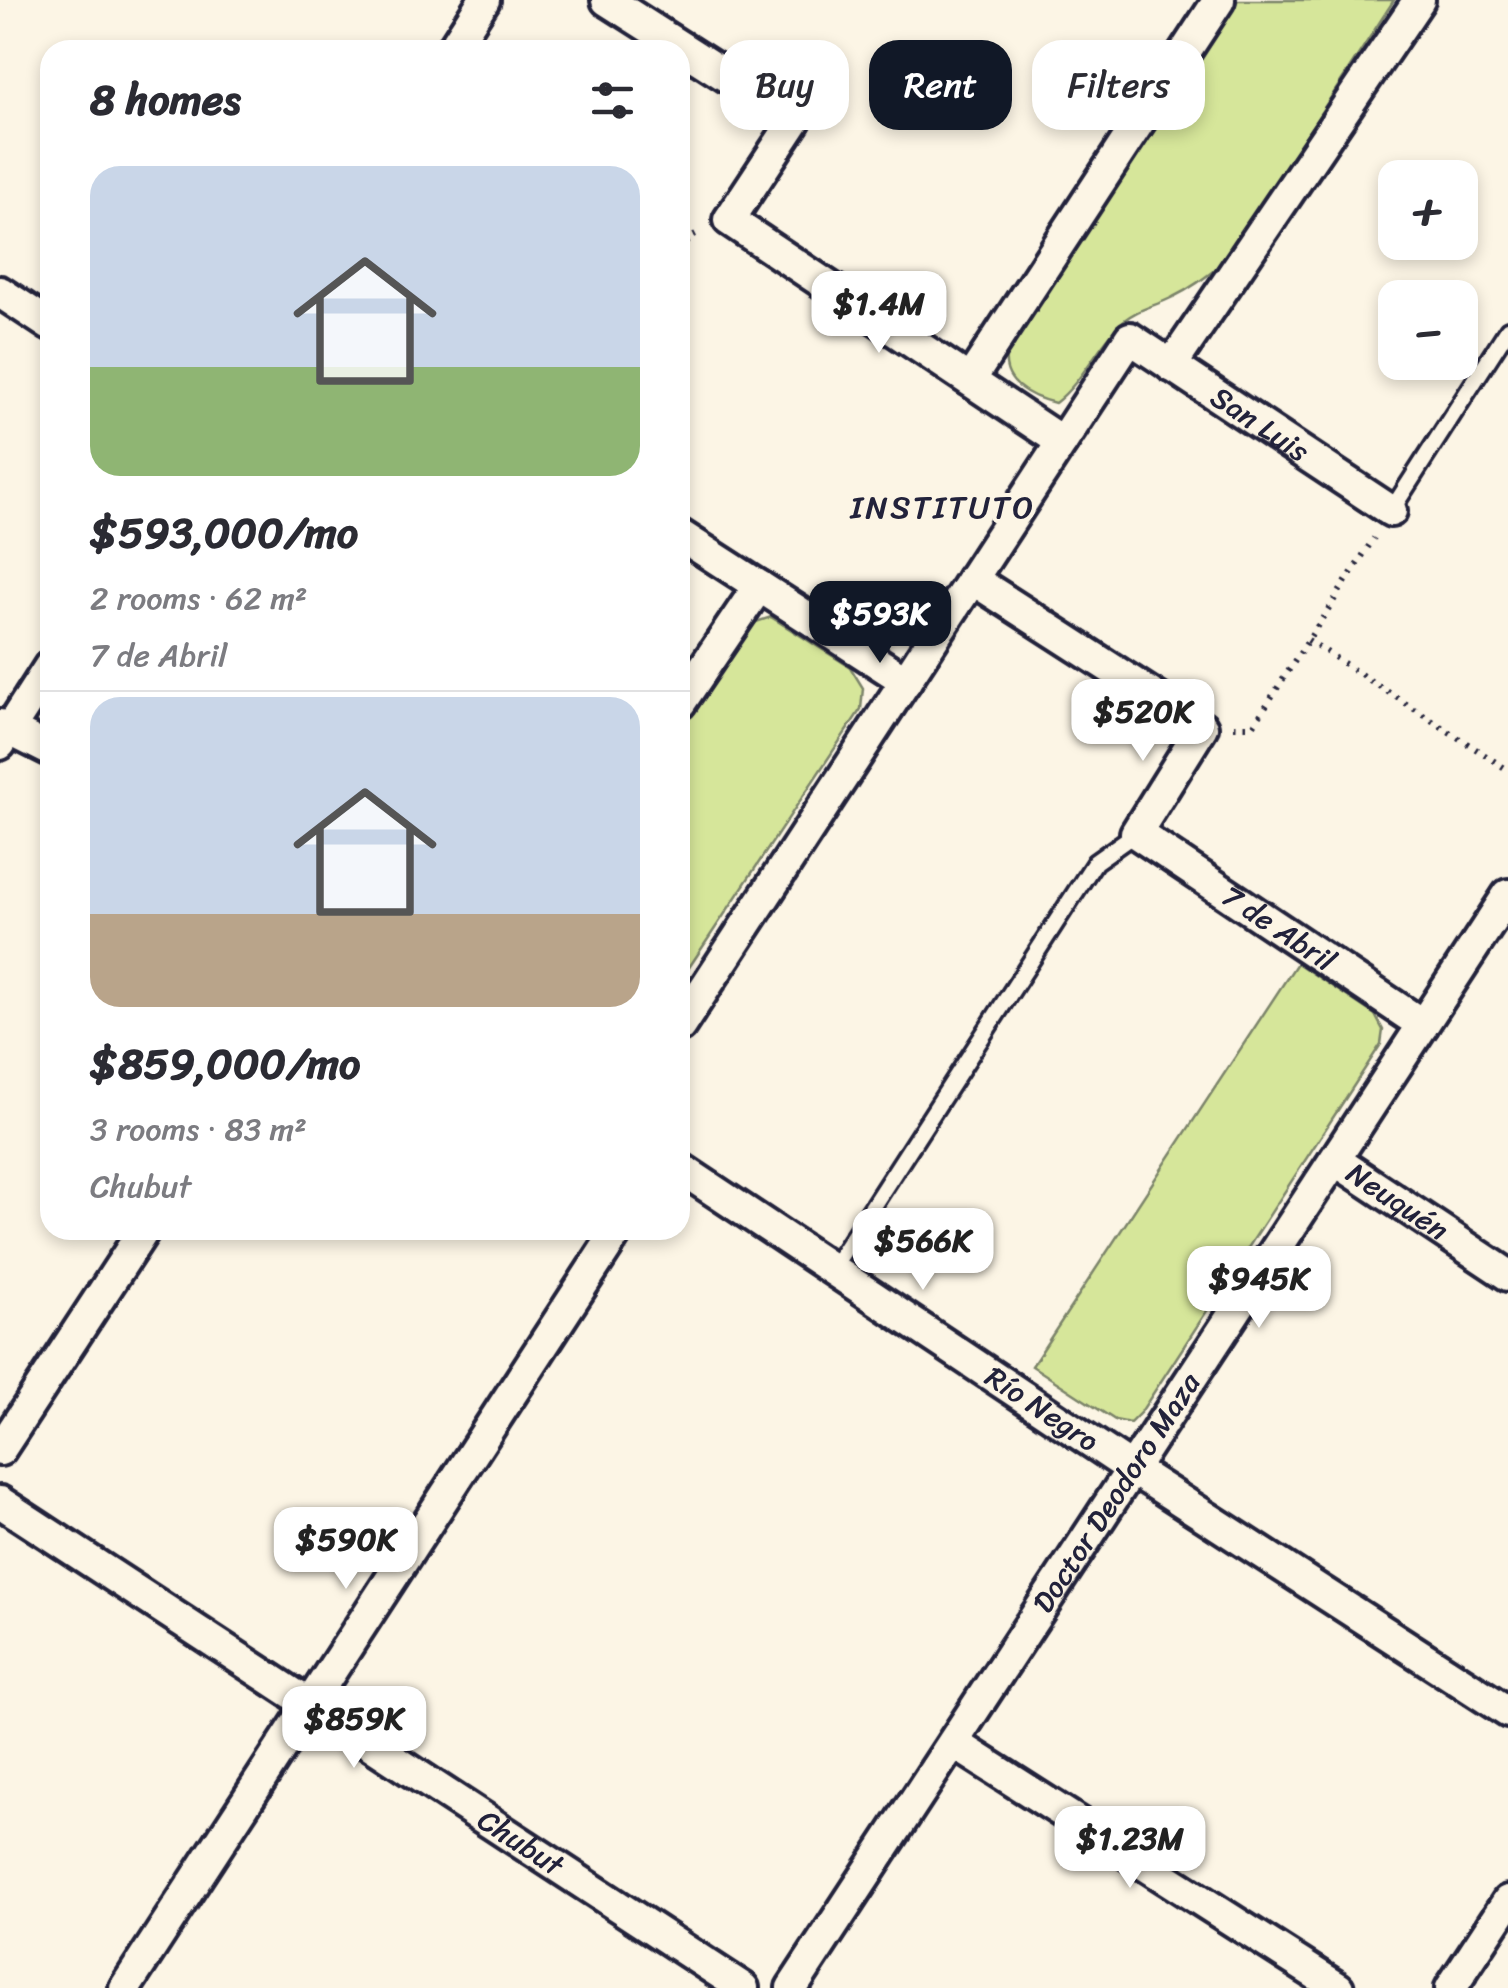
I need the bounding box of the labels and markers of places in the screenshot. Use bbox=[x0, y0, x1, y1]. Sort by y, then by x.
pin: $1.4M bbox=[809, 271, 949, 356]
pin: $593K bbox=[810, 581, 950, 666]
pin: $520K bbox=[1073, 679, 1213, 764]
pin: $566K bbox=[853, 1208, 993, 1293]
pin: $945K bbox=[1189, 1246, 1329, 1331]
pin: $590K bbox=[276, 1507, 416, 1592]
pin: $859K bbox=[284, 1686, 424, 1771]
pin: $1.23M bbox=[1049, 1806, 1211, 1891]

